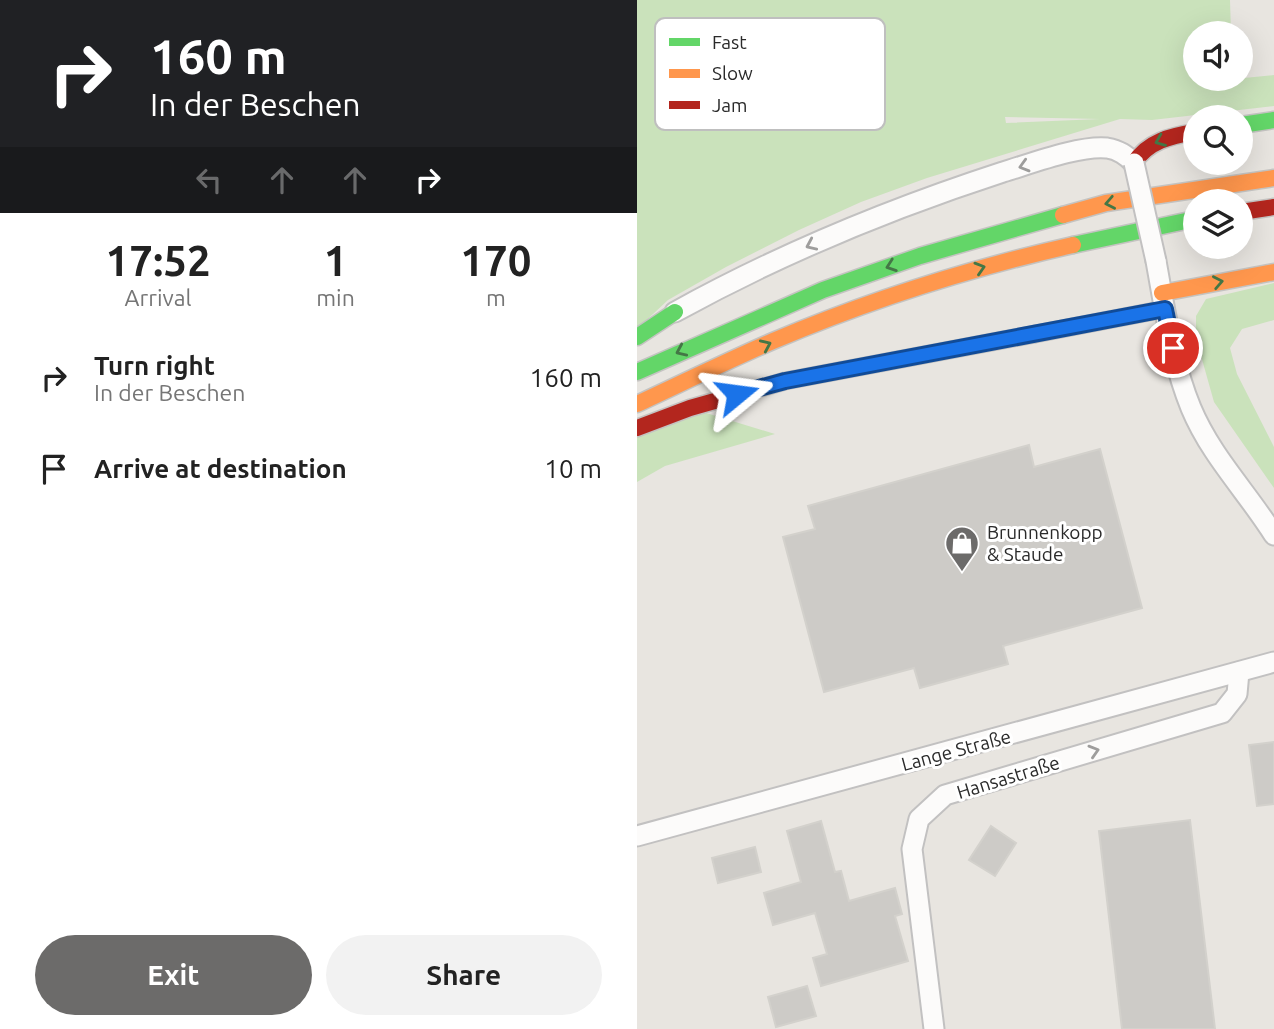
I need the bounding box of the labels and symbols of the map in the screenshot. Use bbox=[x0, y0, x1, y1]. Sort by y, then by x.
legend bbox=[655, 18, 885, 130]
text: Fast bbox=[712, 31, 747, 53]
text: Slow bbox=[712, 62, 753, 84]
text: Jam bbox=[712, 94, 748, 116]
one-way arrow bbox=[1155, 132, 1167, 146]
one-way arrow bbox=[1018, 158, 1030, 172]
one-way arrow bbox=[1104, 194, 1116, 209]
one-way arrow bbox=[805, 236, 817, 250]
one-way arrow bbox=[886, 258, 898, 272]
one-way arrow bbox=[973, 262, 985, 277]
one-way arrow bbox=[1212, 276, 1224, 291]
pin bbox=[1143, 318, 1203, 378]
one-way arrow bbox=[758, 339, 771, 353]
one-way arrow bbox=[675, 343, 688, 357]
position arrow bbox=[700, 357, 774, 431]
place label: Brunnenkopp & Staude bbox=[987, 521, 1103, 565]
shop icon: Brunnenkopp & Staude bbox=[943, 524, 981, 573]
street label: Lange Straße bbox=[899, 725, 1013, 775]
one-way arrow bbox=[1088, 745, 1100, 760]
street label: Hansastraße bbox=[954, 751, 1062, 803]

